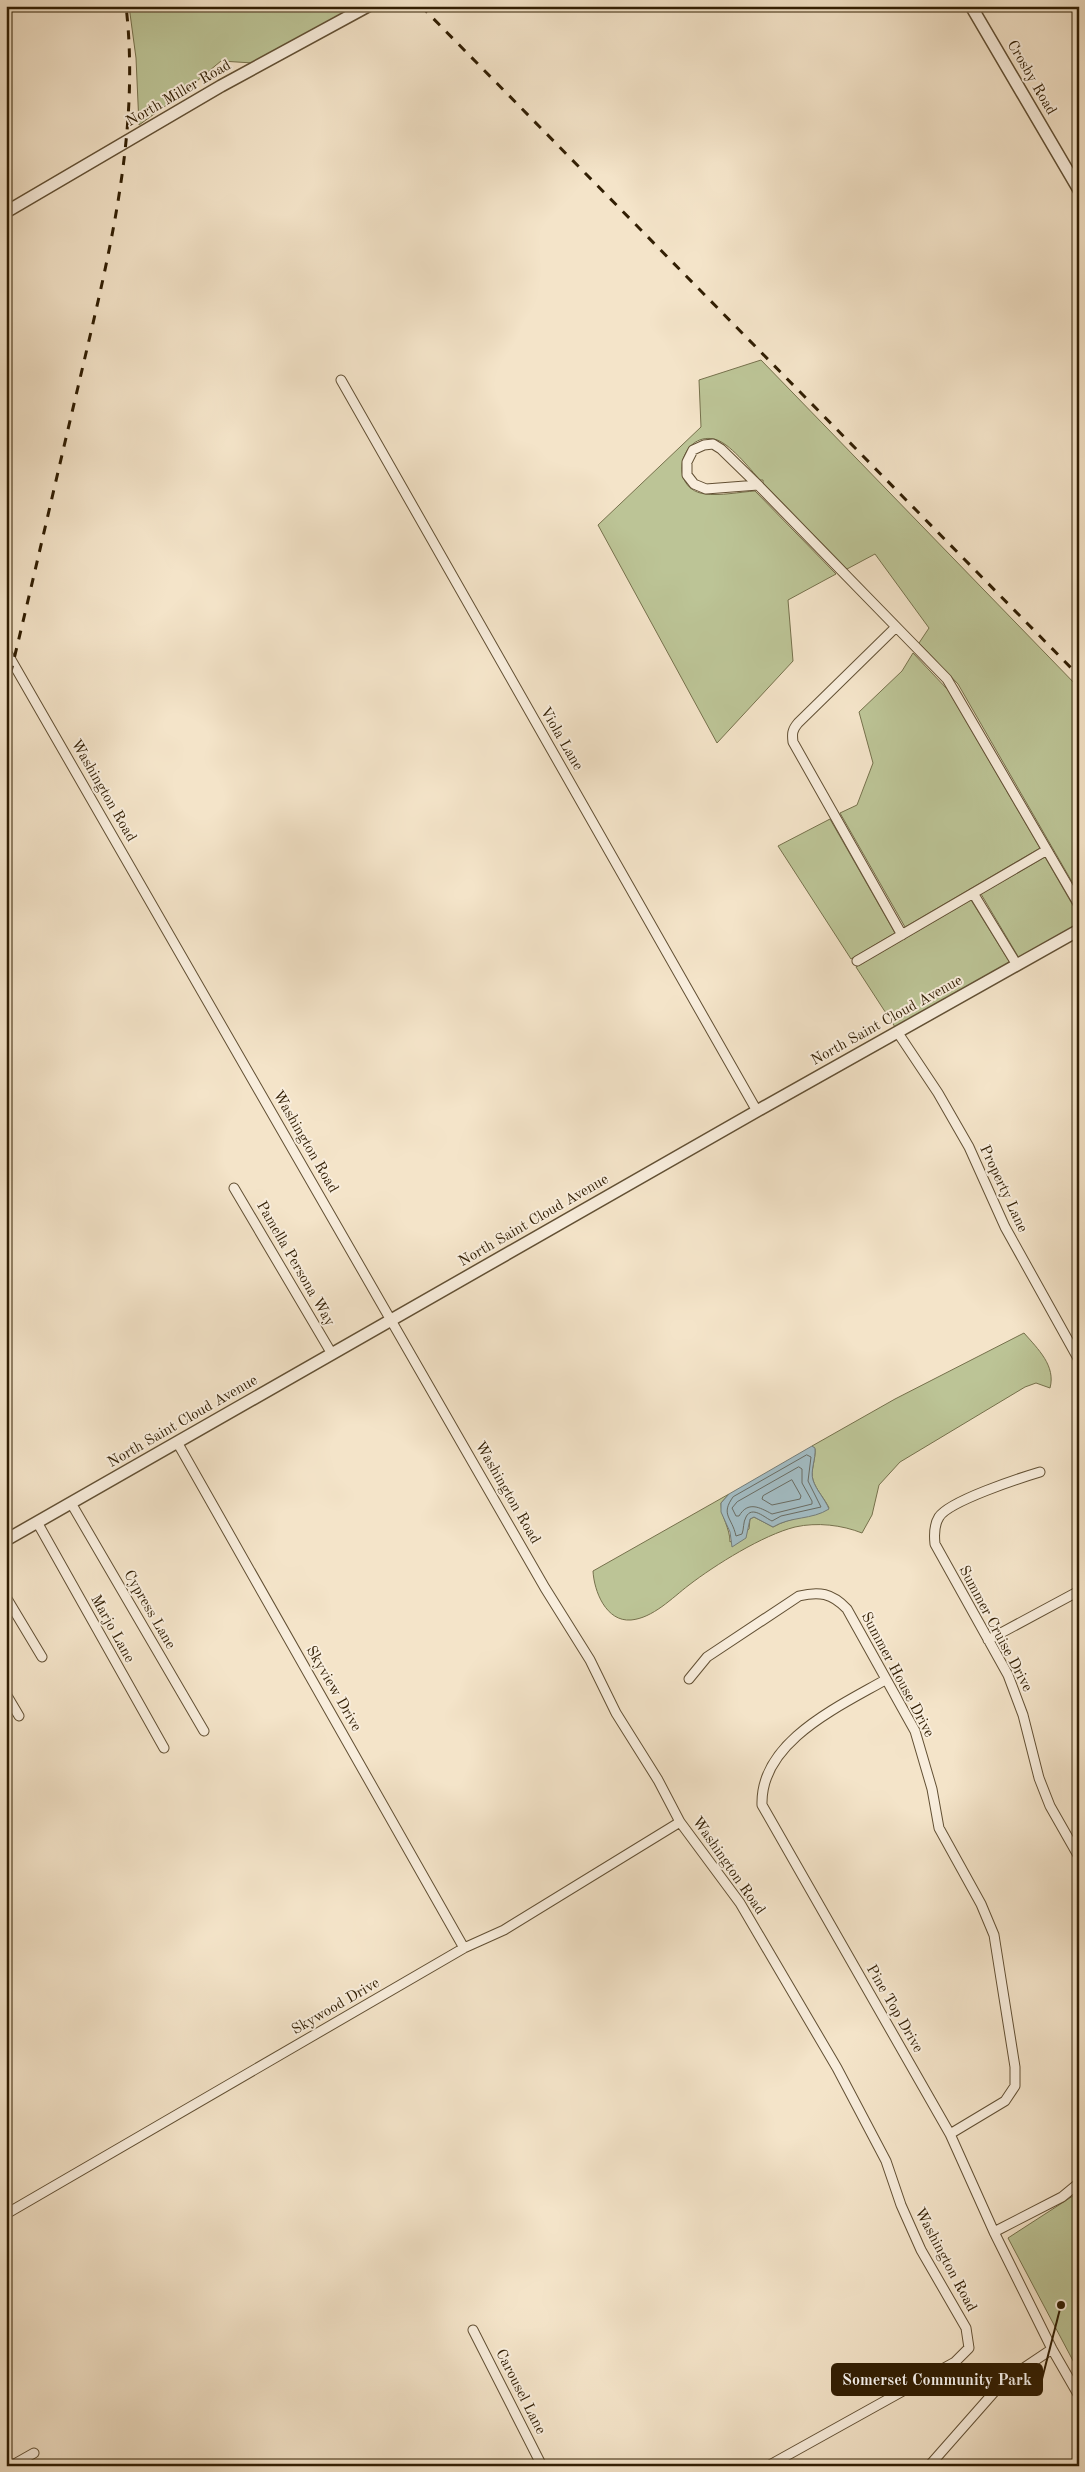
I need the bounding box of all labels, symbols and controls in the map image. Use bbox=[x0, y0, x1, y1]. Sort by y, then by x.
street label: Crosby Road bbox=[1004, 38, 1058, 118]
street label: North Miller Road bbox=[124, 58, 234, 130]
street label: Viola Lane bbox=[537, 705, 585, 773]
street label: Washington Road bbox=[68, 737, 138, 845]
street label: North Saint Cloud Avenue bbox=[809, 973, 965, 1069]
street label: Washington Road bbox=[270, 1088, 340, 1196]
street label: Property Lane bbox=[976, 1143, 1030, 1235]
street label: North Saint Cloud Avenue bbox=[457, 1172, 612, 1270]
street label: Pamella Persona Way bbox=[253, 1199, 337, 1329]
street label: North Saint Cloud Avenue bbox=[106, 1373, 261, 1471]
street label: Washington Road bbox=[472, 1439, 542, 1547]
street label: Summer Cruise Drive bbox=[955, 1564, 1035, 1695]
street label: Cypress Lane bbox=[120, 1568, 178, 1652]
street label: Marjo Lane bbox=[87, 1593, 137, 1666]
street label: Summer House Drive bbox=[858, 1610, 936, 1740]
street label: Skyview Drive bbox=[303, 1644, 363, 1734]
street label: Washington Road bbox=[689, 1814, 767, 1918]
street label: Pine Top Drive bbox=[863, 1963, 925, 2056]
street label: Skywood Drive bbox=[289, 1976, 383, 2038]
street label: Washington Road bbox=[911, 2205, 979, 2315]
street label: Carousel Lane bbox=[492, 2347, 548, 2437]
callout: Somerset Community Park bbox=[832, 2364, 1042, 2395]
text: Somerset Community Park bbox=[842, 2373, 1032, 2389]

